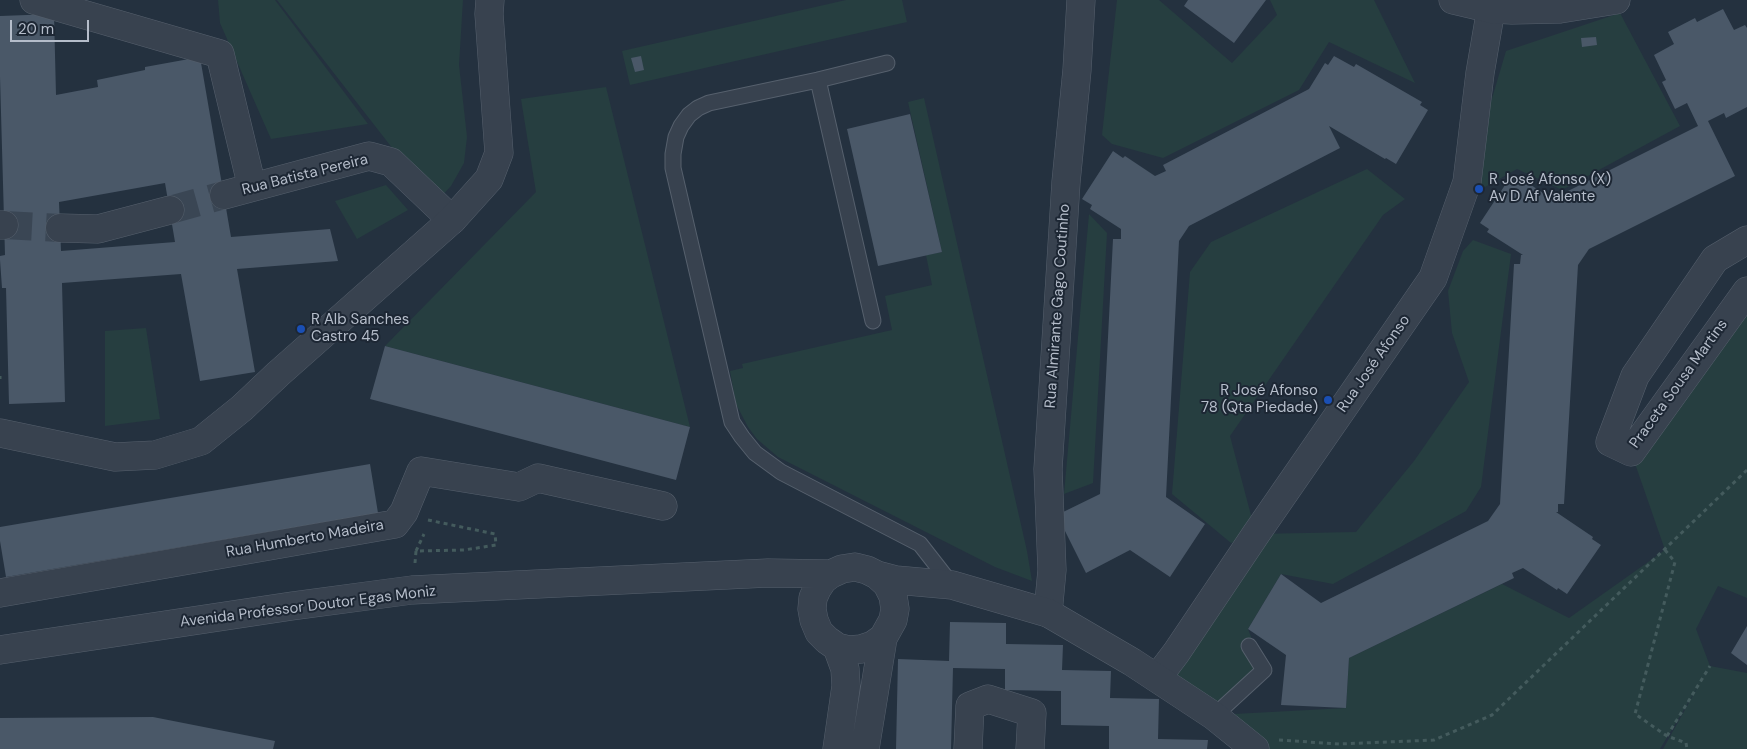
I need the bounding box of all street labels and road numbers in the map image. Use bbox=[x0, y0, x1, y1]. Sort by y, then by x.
street label: Rua Batista Pereira bbox=[240, 151, 370, 199]
street label: Rua Almirante Gago Coutinho bbox=[1042, 203, 1074, 409]
street label: Rua José Afonso bbox=[1334, 312, 1414, 416]
street label: Praceta Sousa Martins bbox=[1626, 316, 1732, 452]
street label: Rua Humberto Madeira bbox=[225, 516, 385, 562]
street label: Avenida Professor Doutor Egas Moniz bbox=[179, 582, 437, 632]

